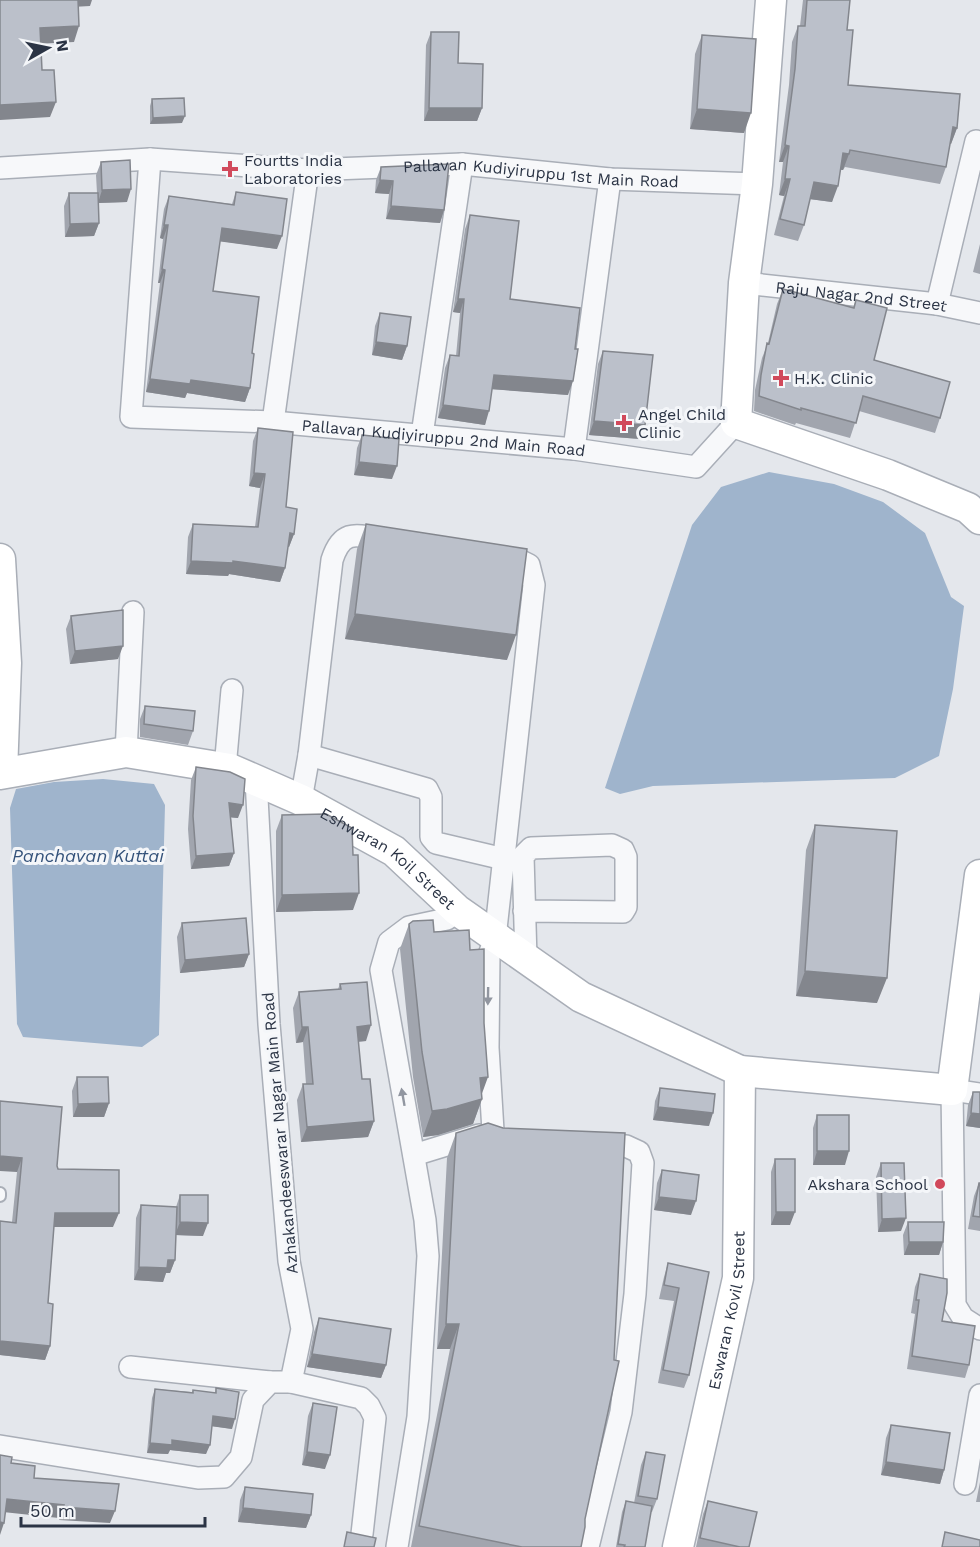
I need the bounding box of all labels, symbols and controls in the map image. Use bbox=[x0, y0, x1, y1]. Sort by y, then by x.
north arrow bbox=[18, 18, 78, 78]
text: N bbox=[52, 38, 73, 53]
place label: Fourtts India Laboratories bbox=[244, 151, 343, 188]
street label: Pallavan Kudiyiruppu 1st Main Road bbox=[403, 154, 679, 191]
marker: Fourtts India Laboratories bbox=[221, 160, 239, 178]
street label: Raju Nagar 2nd Street bbox=[775, 277, 949, 315]
marker: H.K. Clinic bbox=[772, 369, 790, 387]
place label: H.K. Clinic bbox=[794, 369, 873, 388]
place label: Angel Child Clinic bbox=[638, 405, 726, 442]
marker: Angel Child Clinic bbox=[615, 414, 633, 432]
street label: Pallavan Kudiyiruppu 2nd Main Road bbox=[301, 415, 587, 460]
street label: Eshwaran Koil Street bbox=[317, 803, 460, 913]
water label: Panchavan Kuttai bbox=[12, 845, 165, 866]
one-way arrow bbox=[484, 986, 493, 1005]
street label: Azhakandeeswarar Nagar Main Road bbox=[258, 991, 302, 1275]
one-way arrow bbox=[399, 1087, 408, 1106]
place label: Akshara School bbox=[807, 1175, 928, 1194]
marker: Akshara School bbox=[933, 1177, 947, 1191]
street label: Eswaran Kovil Street bbox=[704, 1231, 748, 1392]
scale bar bbox=[21, 1490, 206, 1528]
text: 50 m bbox=[30, 1500, 75, 1521]

